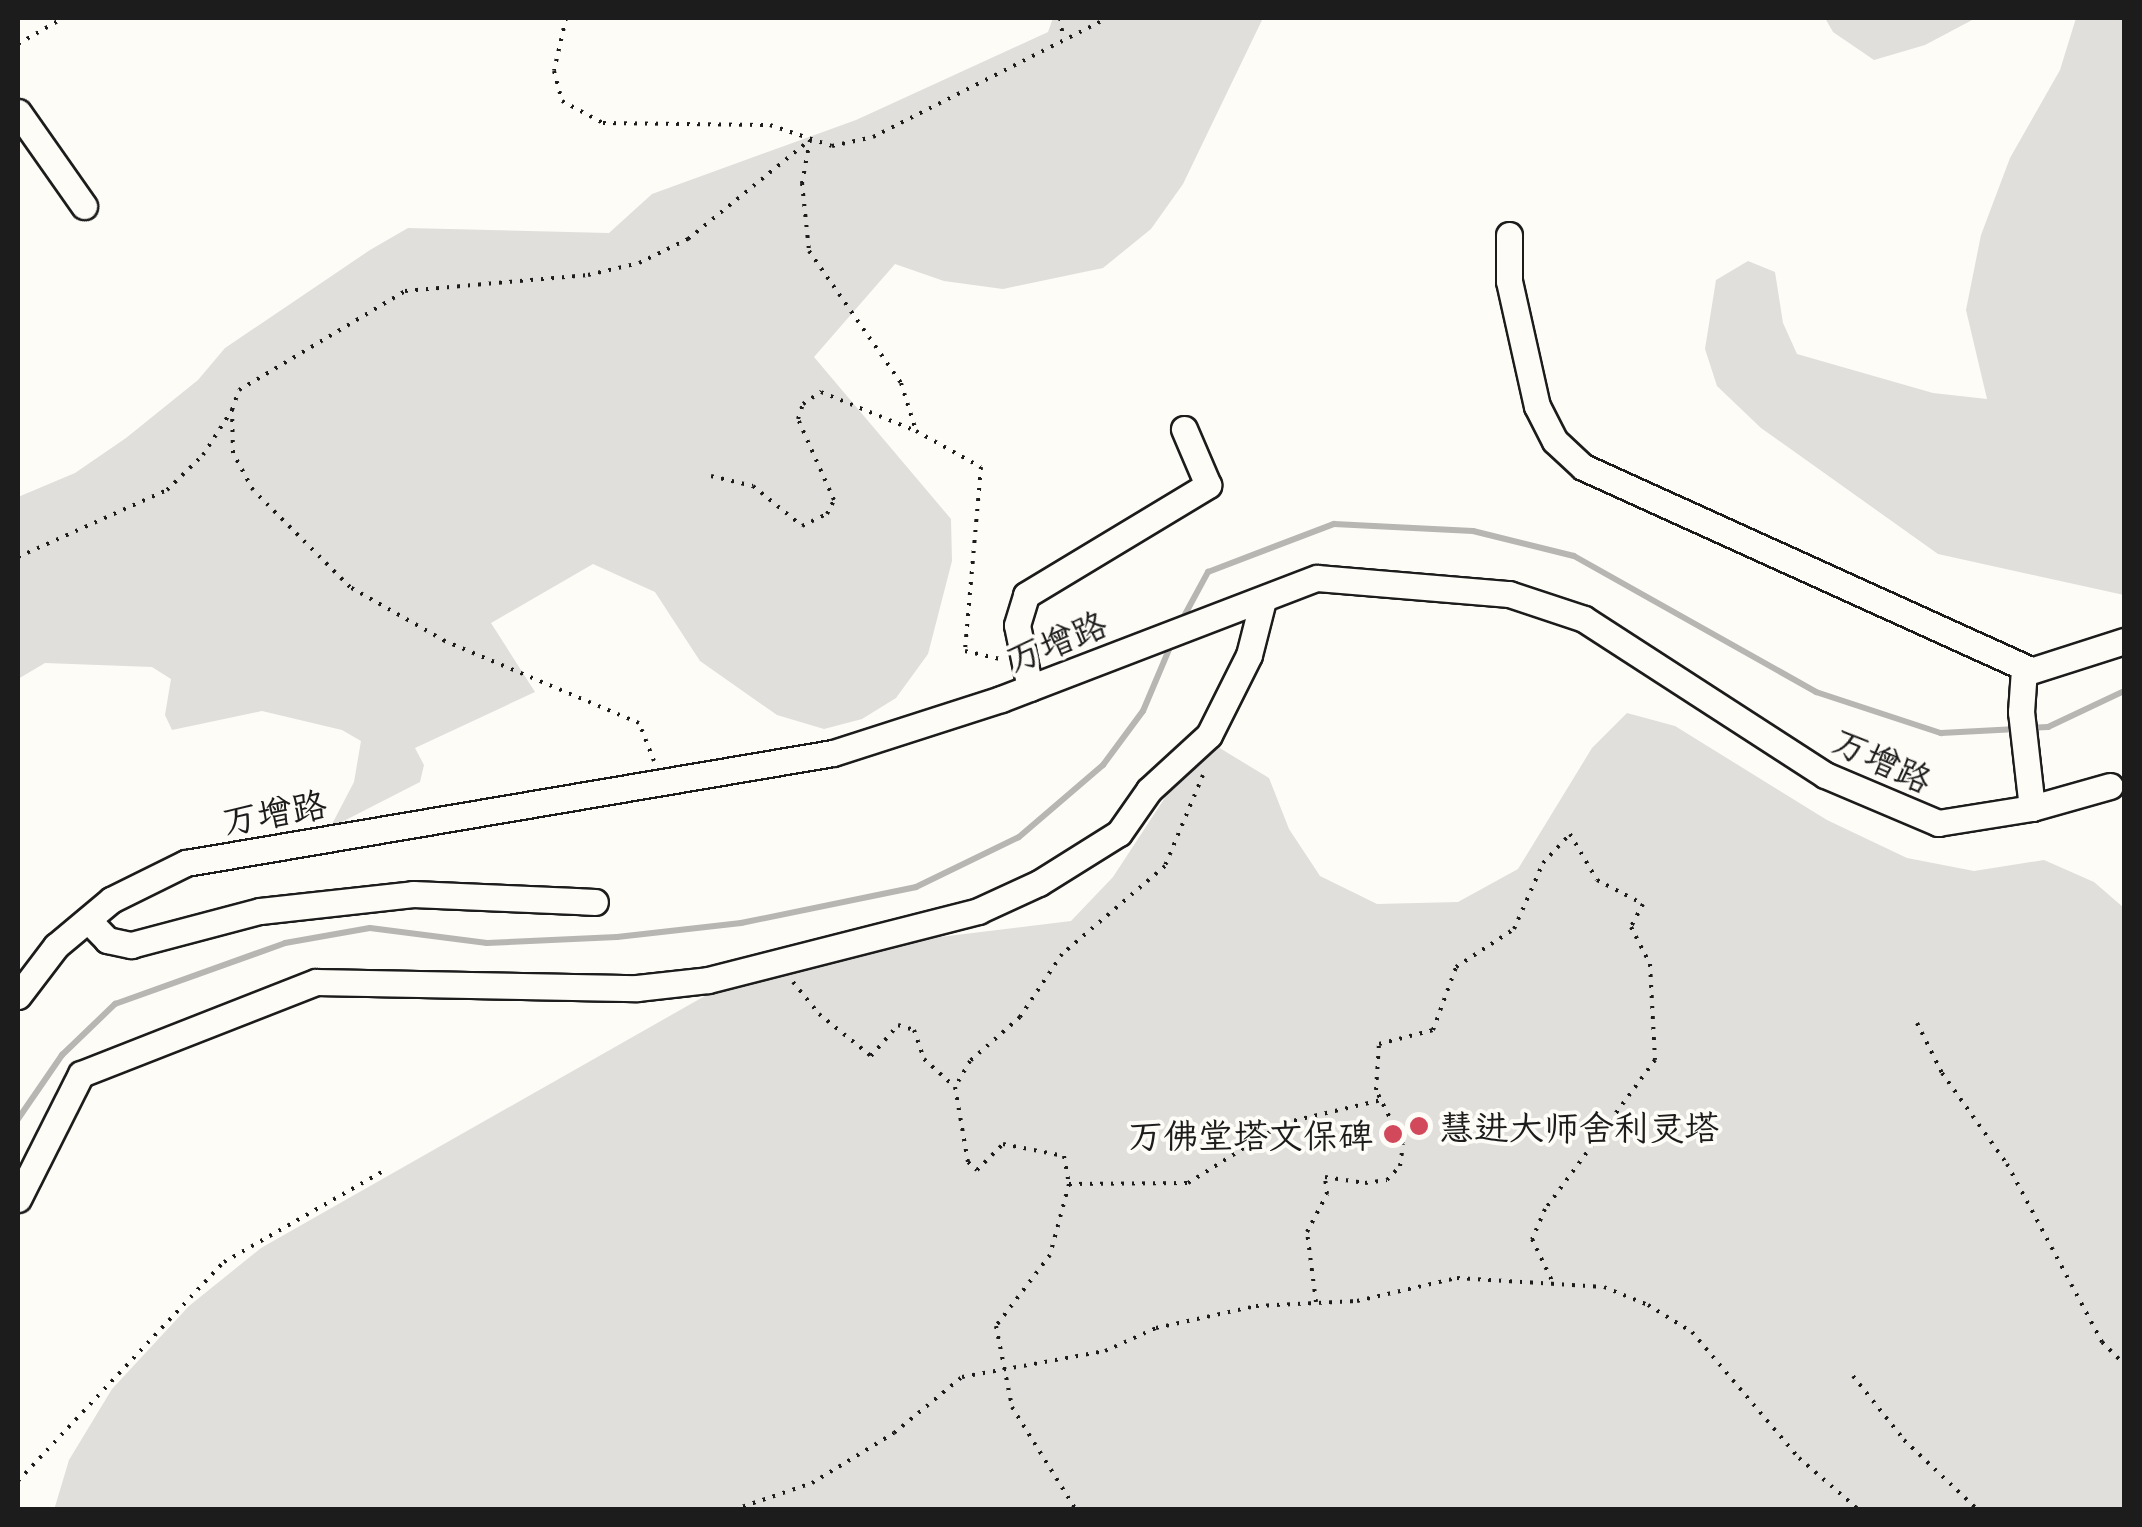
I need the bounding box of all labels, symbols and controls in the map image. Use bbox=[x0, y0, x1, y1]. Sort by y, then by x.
street label: 万增路 bbox=[999, 601, 1113, 679]
street label: 万增路 bbox=[1827, 718, 1939, 800]
street label: 万增路 bbox=[219, 781, 329, 841]
place label: 慧进大师舍利灵塔 bbox=[1439, 1105, 1719, 1147]
place label: 万佛堂塔文保碑 bbox=[1128, 1113, 1373, 1155]
marker: 慧进大师舍利灵塔 bbox=[1408, 1115, 1430, 1137]
marker: 万佛堂塔文保碑 bbox=[1382, 1123, 1404, 1145]

